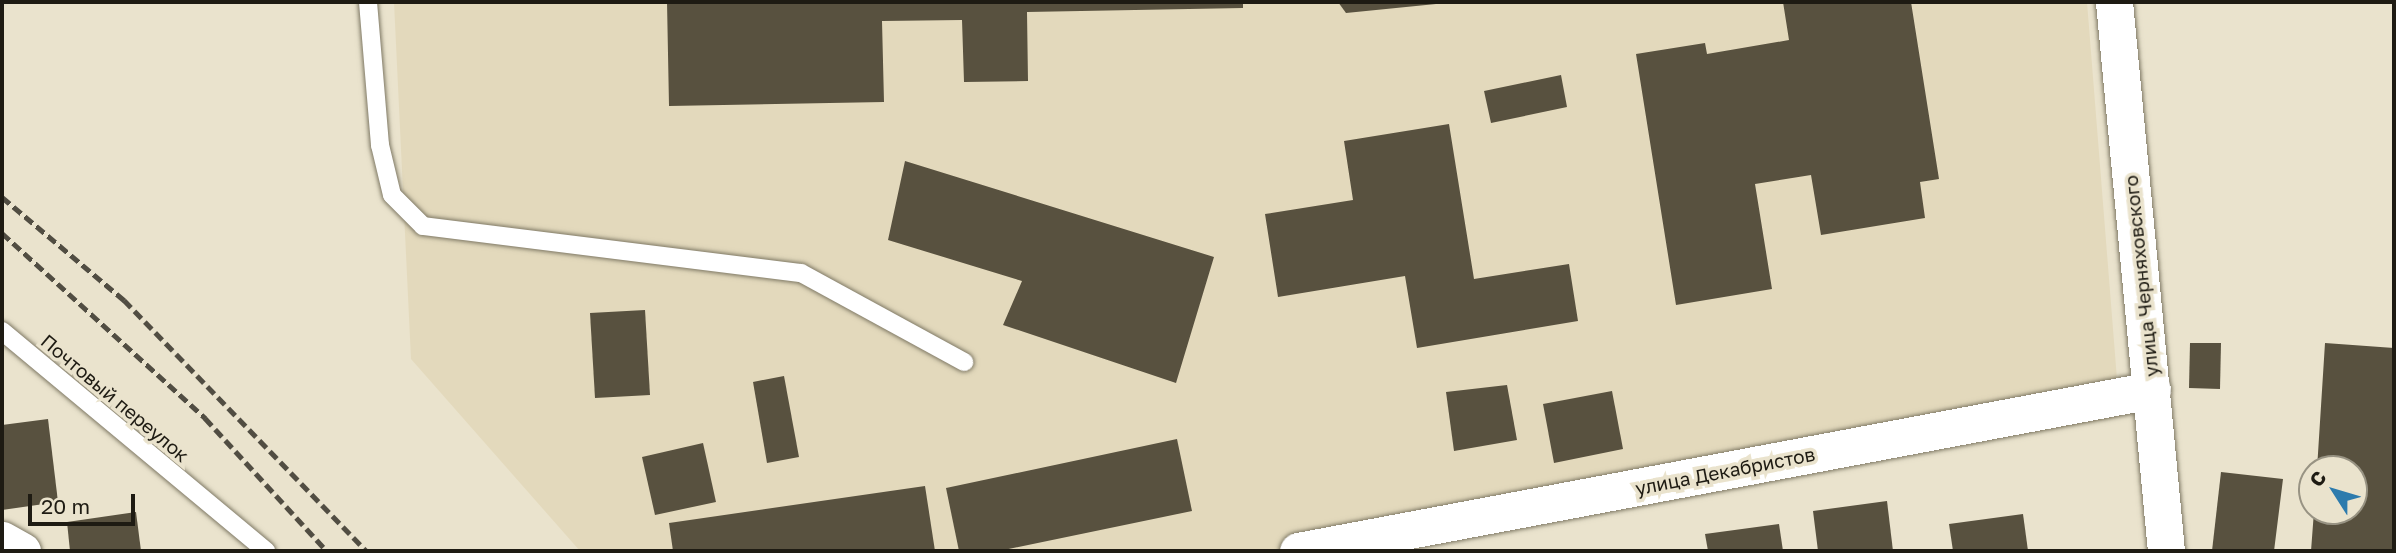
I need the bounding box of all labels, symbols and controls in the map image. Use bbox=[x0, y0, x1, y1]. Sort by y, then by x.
street label: улица Черняховского bbox=[2119, 174, 2163, 378]
street label: Почтовый переулок bbox=[36, 329, 194, 467]
street label: улица Декабристов bbox=[1633, 442, 1817, 500]
north arrow bbox=[2298, 455, 2368, 525]
text: С bbox=[2304, 466, 2331, 491]
scale bar bbox=[32, 480, 138, 524]
text: 20 m bbox=[41, 493, 90, 519]

